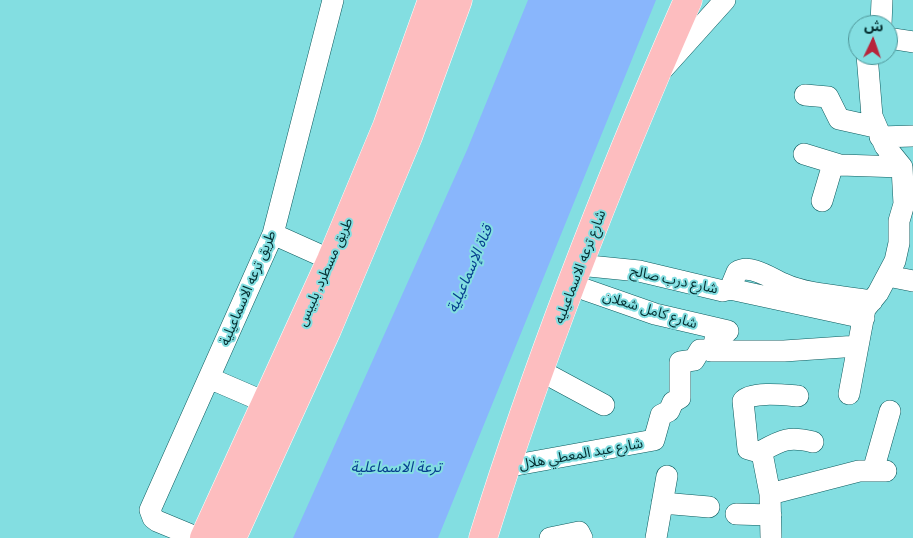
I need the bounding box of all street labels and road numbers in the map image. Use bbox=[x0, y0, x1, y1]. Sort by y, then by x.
street label: شارع ترعه الاسماعيليه bbox=[551, 208, 609, 326]
street label: طريق مسطرد, بلبيس bbox=[294, 215, 356, 329]
street label: طريق ترعه الاسماعيلية bbox=[216, 228, 280, 348]
street label: شارع درب صالح bbox=[629, 263, 719, 297]
street label: شارع كامل شعلان bbox=[601, 288, 699, 332]
street label: شارع عبد المعطي هلال bbox=[518, 435, 644, 473]

